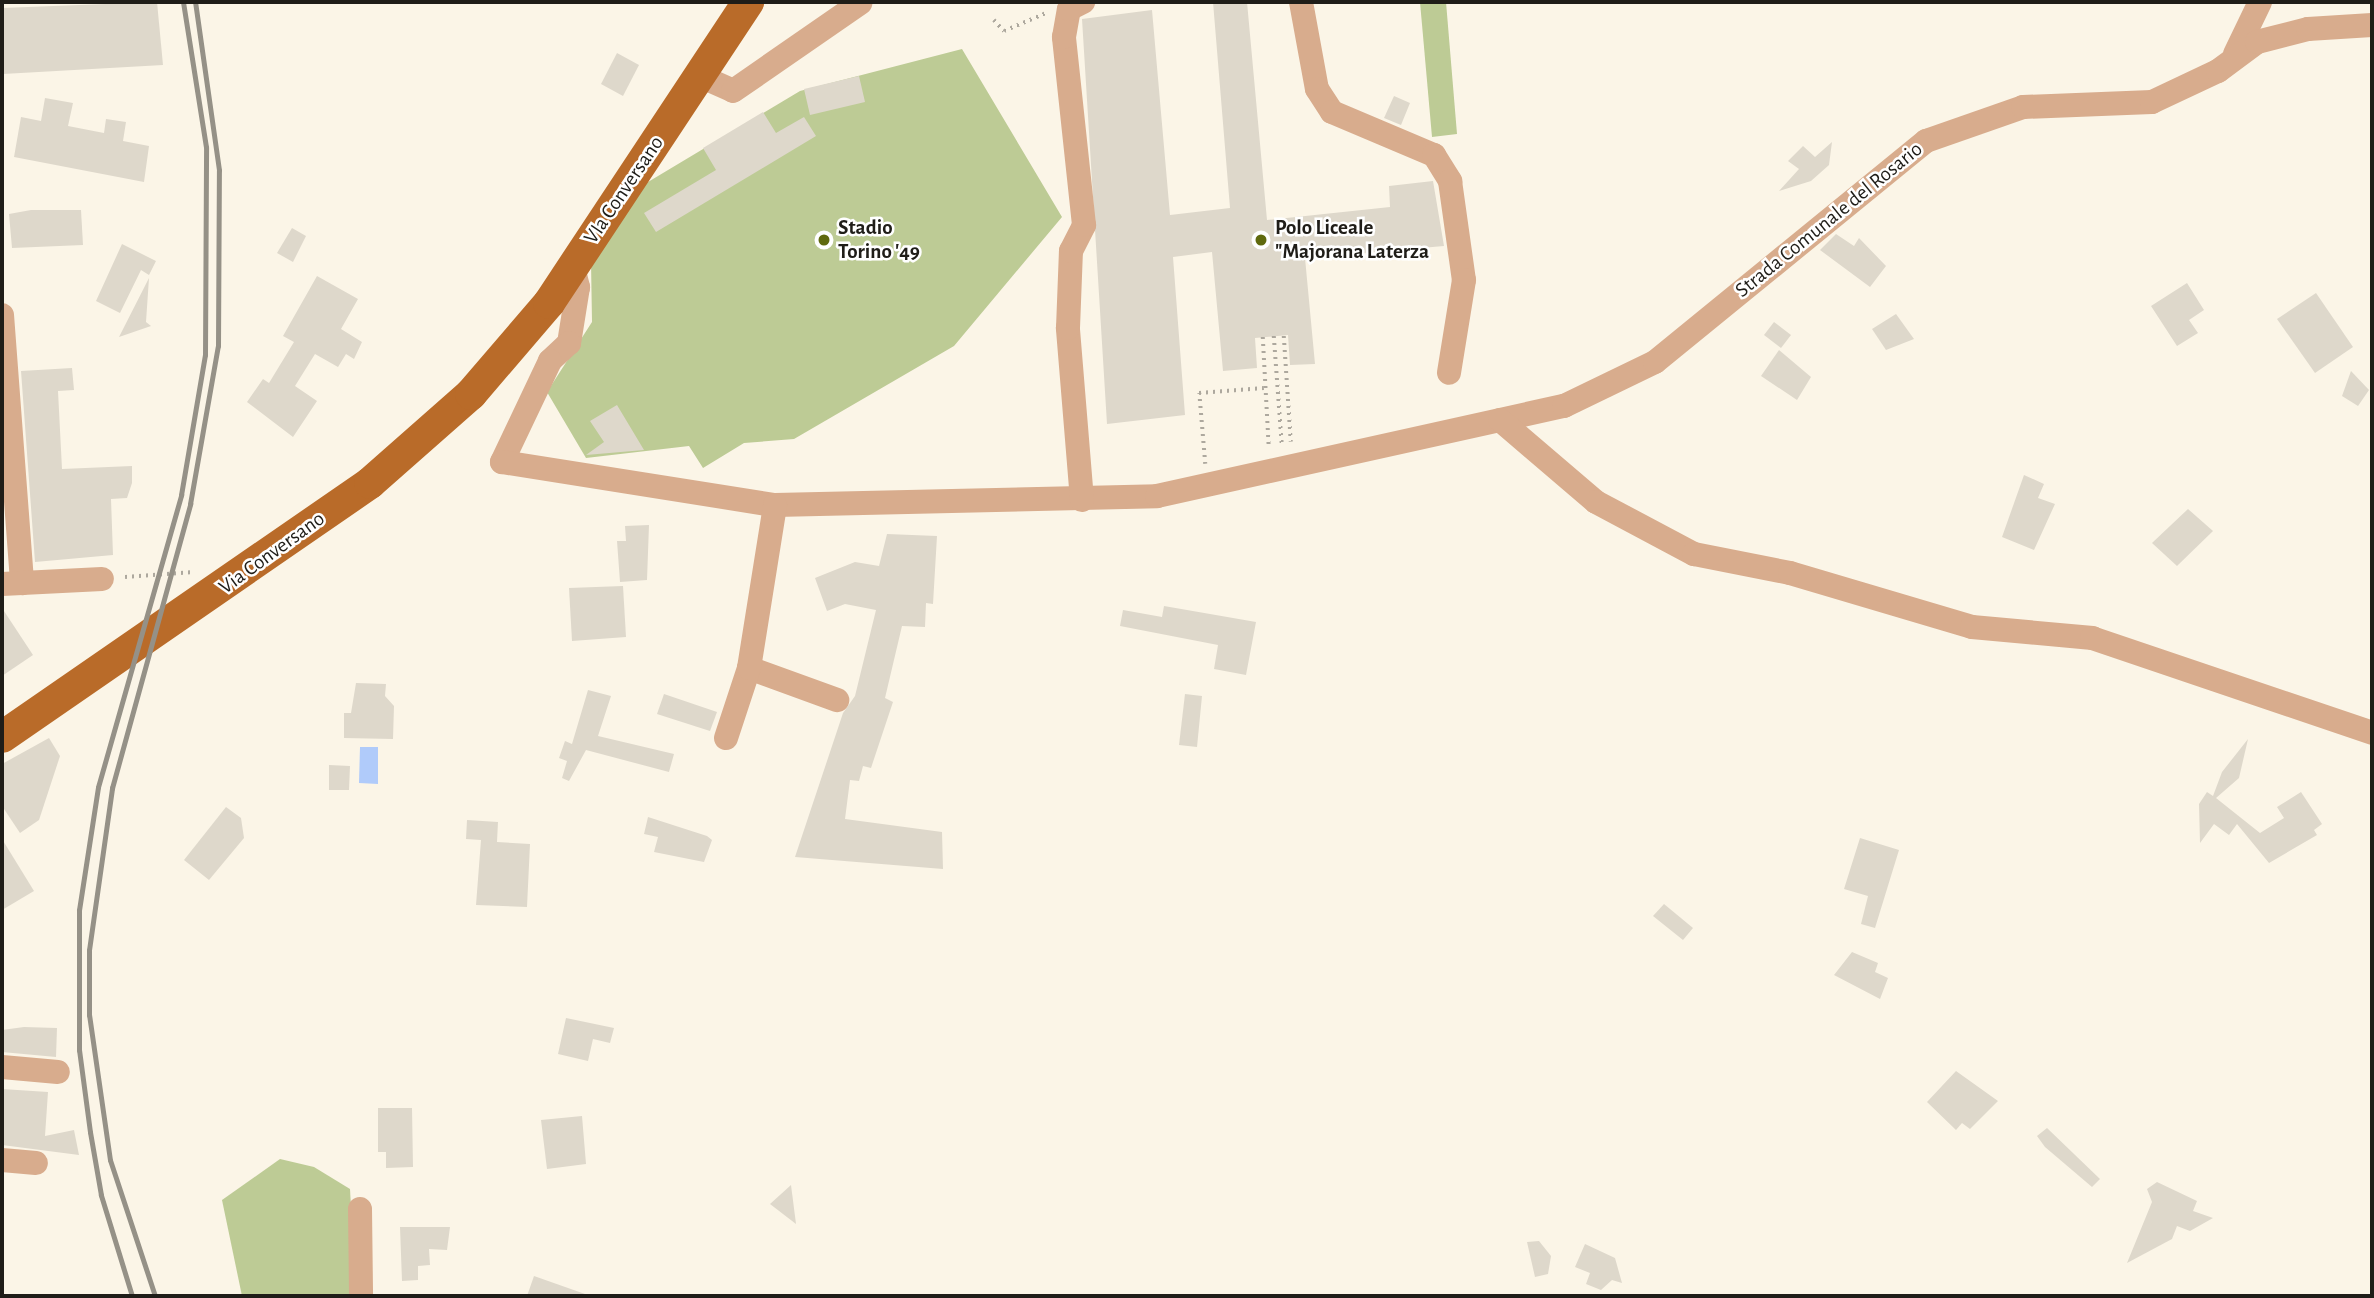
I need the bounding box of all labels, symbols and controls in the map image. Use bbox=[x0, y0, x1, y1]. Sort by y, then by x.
street label: VIa Conversano bbox=[579, 131, 669, 249]
street label: Strada Comunale del Rosario bbox=[1730, 137, 1928, 303]
place label: Stadio Torino '49 bbox=[838, 215, 920, 265]
place label: Polo Liceale "Majorana Laterza bbox=[1275, 215, 1429, 265]
marker: Stadio Torino '49 bbox=[816, 232, 832, 248]
marker: Polo Liceale "Majorana Laterza bbox=[1253, 232, 1269, 248]
street label: Via Conversano bbox=[214, 506, 330, 600]

